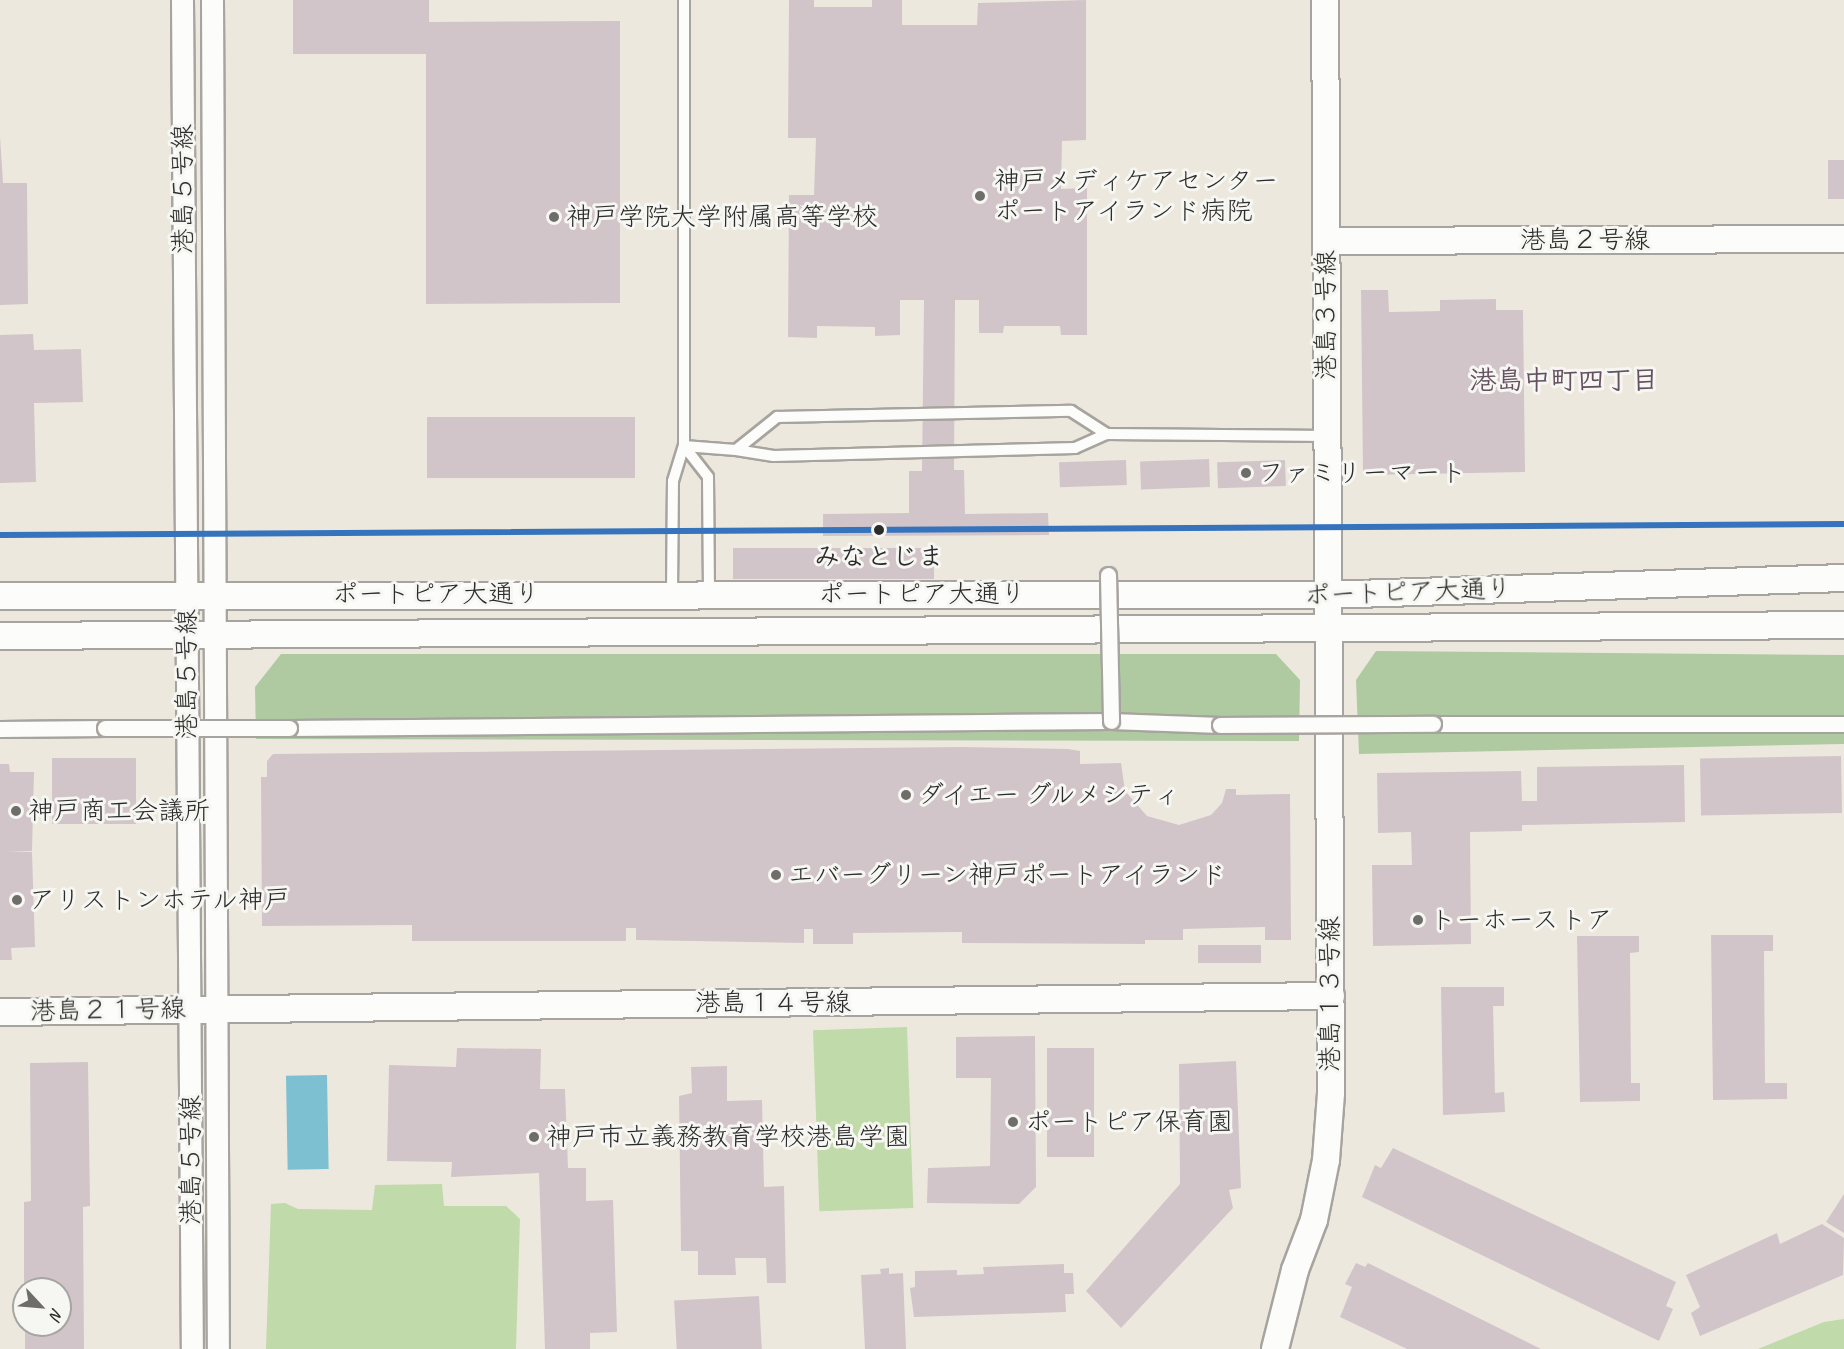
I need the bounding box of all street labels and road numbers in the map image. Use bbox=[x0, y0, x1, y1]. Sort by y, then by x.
street label: 港島５号線 bbox=[167, 124, 199, 254]
street label: 港島２号線 bbox=[1520, 224, 1650, 256]
street label: 港島３号線 bbox=[1310, 250, 1342, 380]
street label: ポートピア大通り bbox=[1304, 573, 1512, 611]
street label: ポートピア大通り bbox=[332, 578, 540, 610]
street label: ポートピア大通り bbox=[818, 578, 1026, 610]
street label: 港島５号線 bbox=[171, 609, 203, 739]
street label: 港島１３号線 bbox=[1314, 916, 1346, 1072]
street label: 港島１４号線 bbox=[695, 987, 851, 1019]
street label: 港島２１号線 bbox=[30, 993, 186, 1027]
street label: 港島５号線 bbox=[175, 1095, 207, 1225]

